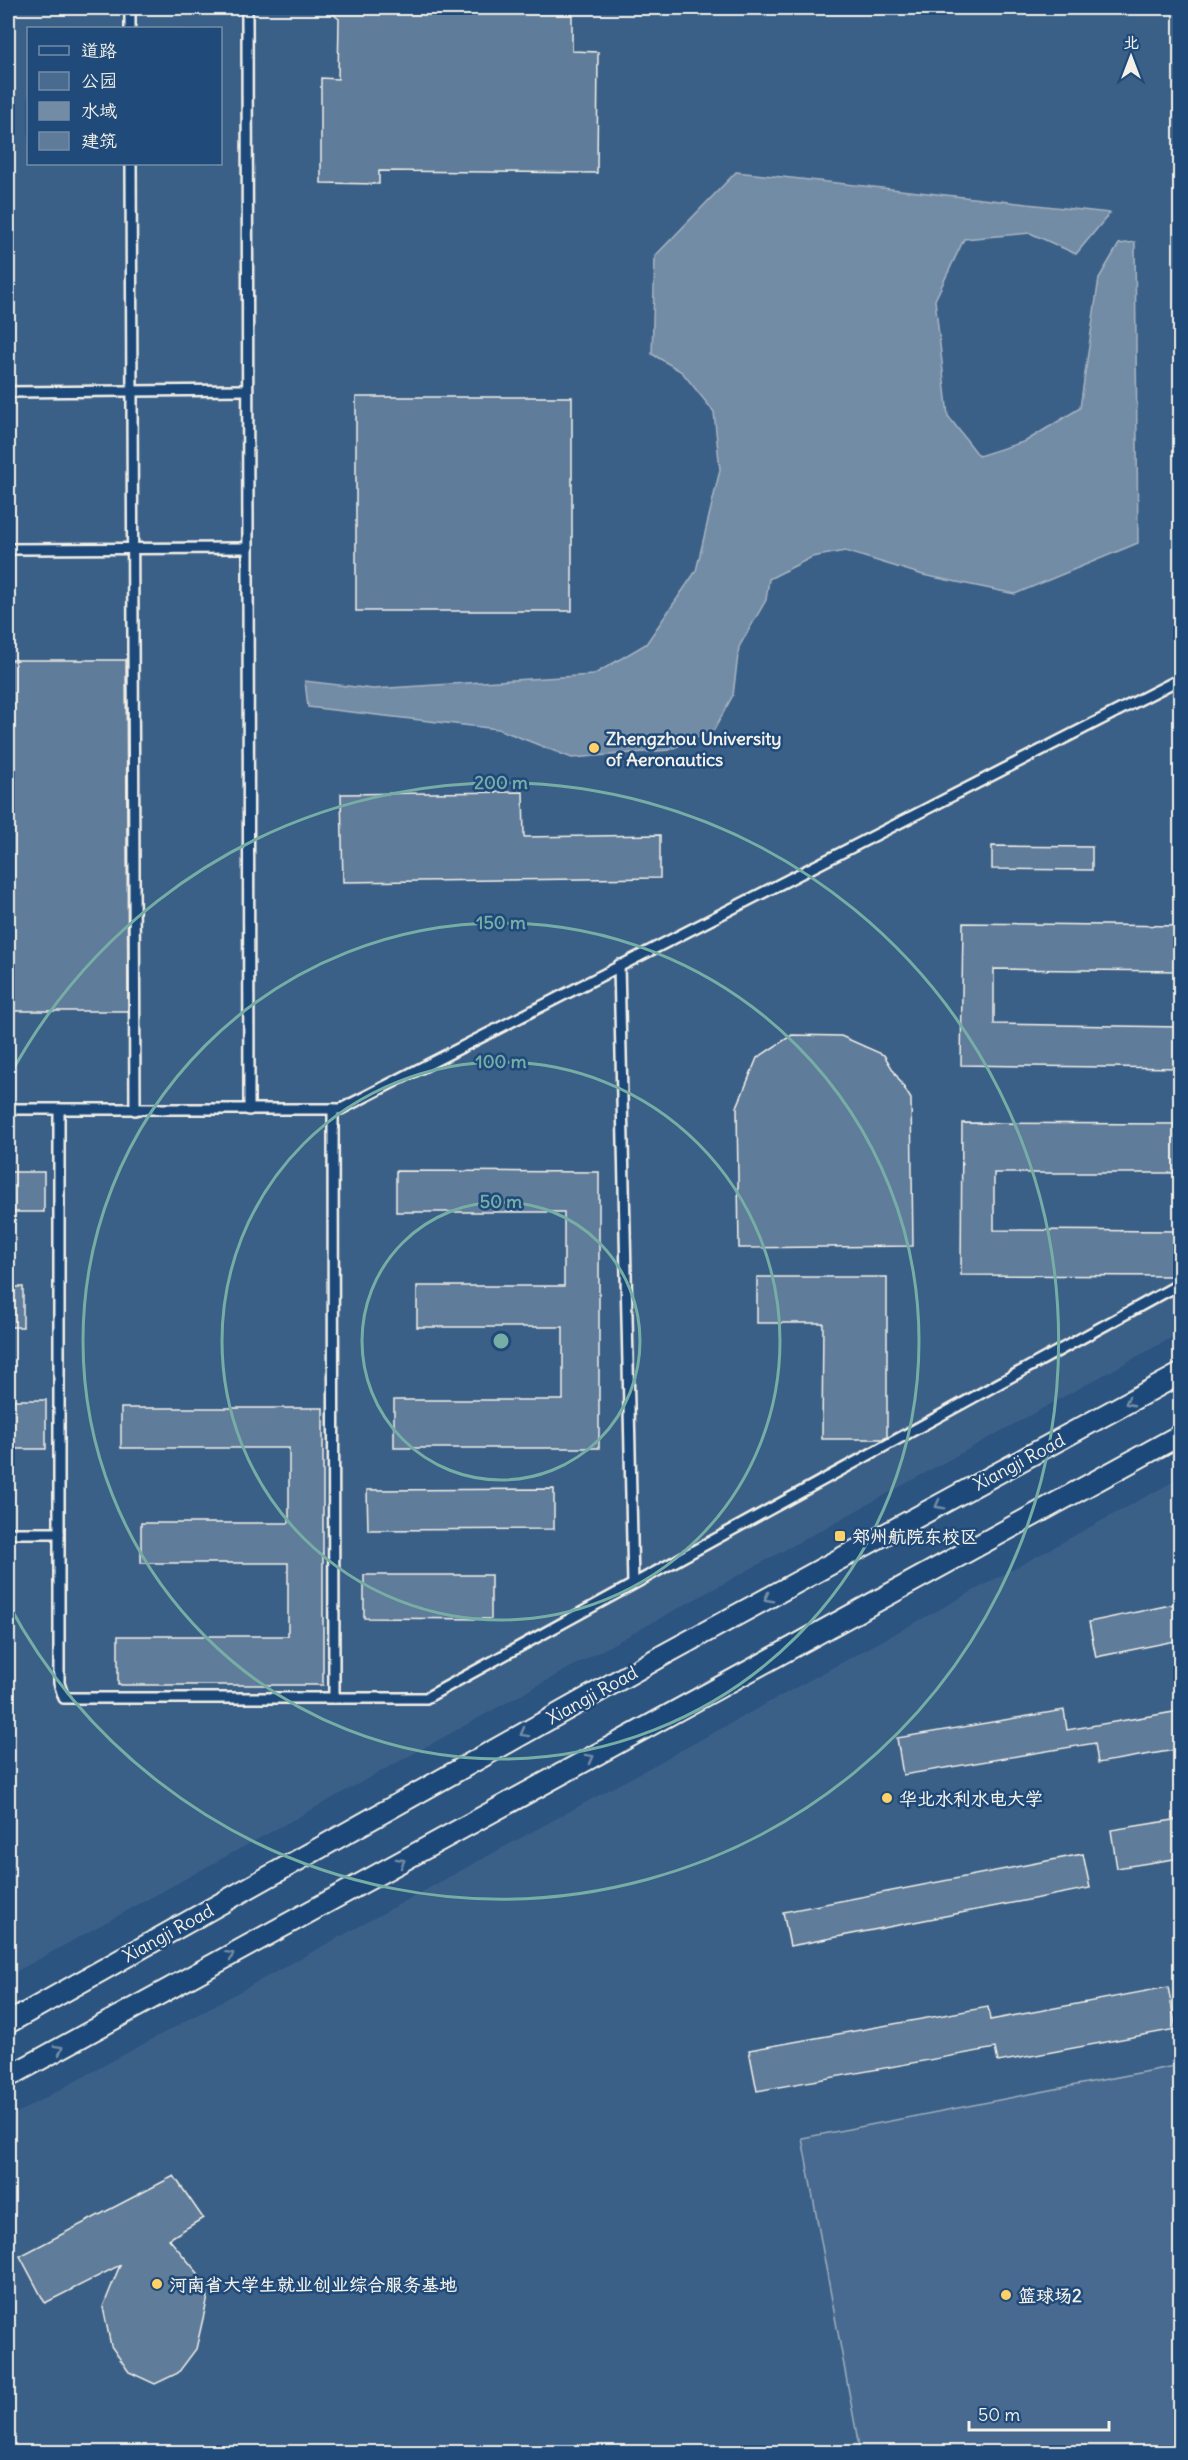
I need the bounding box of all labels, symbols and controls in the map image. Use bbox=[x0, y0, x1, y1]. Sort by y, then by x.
legend bbox=[27, 27, 222, 165]
north arrow bbox=[1101, 27, 1161, 87]
text: 北 bbox=[1123, 32, 1139, 52]
text: 道路 bbox=[81, 39, 117, 62]
text: 公园 bbox=[81, 69, 117, 92]
text: 水域 bbox=[81, 99, 117, 122]
text: 建筑 bbox=[81, 129, 117, 152]
place label: Zhengzhou University of Aeronautics bbox=[606, 727, 782, 771]
marker: Zhengzhou University of Aeronautics bbox=[587, 741, 601, 755]
text: 200 m bbox=[474, 771, 528, 794]
text: 150 m bbox=[476, 911, 526, 934]
text: 100 m bbox=[476, 1050, 527, 1073]
text: 50 m bbox=[480, 1190, 522, 1213]
centre of rings bbox=[491, 1331, 511, 1351]
one-way arrow bbox=[1125, 1395, 1135, 1406]
street label: Xiangji Road bbox=[969, 1428, 1069, 1496]
one-way arrow bbox=[935, 1498, 945, 1509]
place label: 郑州航院东校区 bbox=[852, 1525, 978, 1548]
marker: 郑州航院东校区 bbox=[833, 1529, 847, 1543]
one-way arrow bbox=[764, 1591, 774, 1602]
street label: Xiangji Road bbox=[542, 1660, 642, 1729]
one-way arrow bbox=[519, 1726, 530, 1737]
one-way arrow bbox=[584, 1754, 595, 1765]
place label: 华北水利水电大学 bbox=[899, 1787, 1043, 1810]
marker: 华北水利水电大学 bbox=[880, 1791, 894, 1805]
one-way arrow bbox=[395, 1858, 405, 1869]
street label: Xiangji Road bbox=[118, 1898, 218, 1967]
one-way arrow bbox=[224, 1951, 234, 1963]
one-way arrow bbox=[53, 2045, 63, 2056]
place label: 河南省大学生就业创业综合服务基地 bbox=[169, 2273, 457, 2296]
marker: 河南省大学生就业创业综合服务基地 bbox=[150, 2277, 164, 2291]
place label: 篮球场2 bbox=[1018, 2284, 1082, 2307]
marker: 篮球场2 bbox=[999, 2288, 1013, 2302]
scale bar bbox=[969, 2394, 1108, 2432]
text: 50 m bbox=[978, 2403, 1020, 2426]

